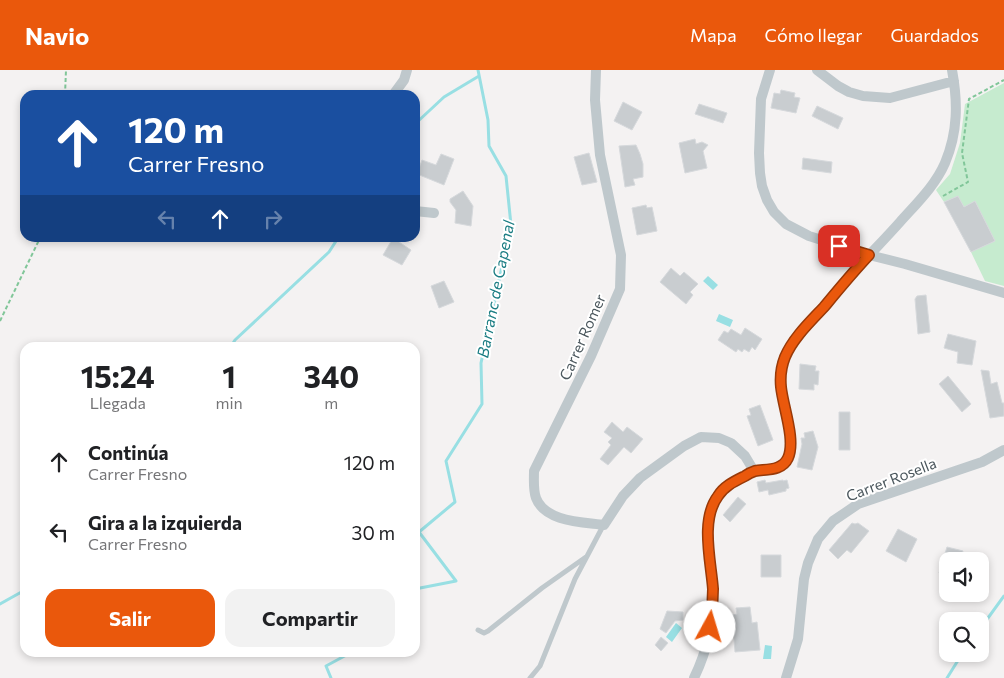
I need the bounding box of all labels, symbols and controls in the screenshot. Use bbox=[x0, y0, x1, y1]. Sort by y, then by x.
text: Navio bbox=[25, 21, 89, 50]
text: Mapa bbox=[690, 24, 737, 46]
text: Cómo llegar bbox=[765, 24, 862, 46]
text: Guardados bbox=[890, 24, 979, 46]
text: 120 m bbox=[128, 107, 224, 150]
icon: ahead bbox=[45, 110, 110, 175]
text: Carrer Fresno bbox=[128, 150, 264, 177]
icon: left bbox=[153, 205, 181, 233]
icon: ahead bbox=[206, 205, 234, 233]
icon: right bbox=[259, 205, 287, 233]
water label: Barranc de Capenal bbox=[472, 218, 518, 359]
pin bbox=[818, 225, 860, 267]
icon: arrive bbox=[825, 232, 853, 260]
street label: Carrer Romer bbox=[555, 291, 609, 383]
text: 15:24 bbox=[81, 357, 155, 394]
text: 1 bbox=[222, 357, 236, 394]
text: 340 bbox=[303, 357, 359, 394]
text: Llegada bbox=[90, 393, 146, 412]
text: min bbox=[215, 393, 243, 412]
text: m bbox=[324, 393, 338, 412]
text: Continúa bbox=[88, 441, 169, 464]
icon: ahead bbox=[45, 448, 73, 476]
text: 120 m bbox=[344, 451, 395, 474]
street label: Carrer Rosella bbox=[843, 454, 939, 504]
text: Carrer Fresno bbox=[88, 464, 187, 483]
text: Gira a la izquierda bbox=[88, 511, 242, 534]
icon: left bbox=[45, 518, 73, 546]
text: 30 m bbox=[352, 521, 395, 544]
text: Carrer Fresno bbox=[88, 534, 187, 553]
map controls bbox=[939, 552, 989, 662]
button: sound bbox=[939, 552, 989, 602]
button: Salir bbox=[45, 589, 215, 647]
button: Compartir bbox=[225, 589, 395, 647]
position arrow bbox=[683, 600, 735, 652]
button: search bbox=[939, 612, 989, 662]

